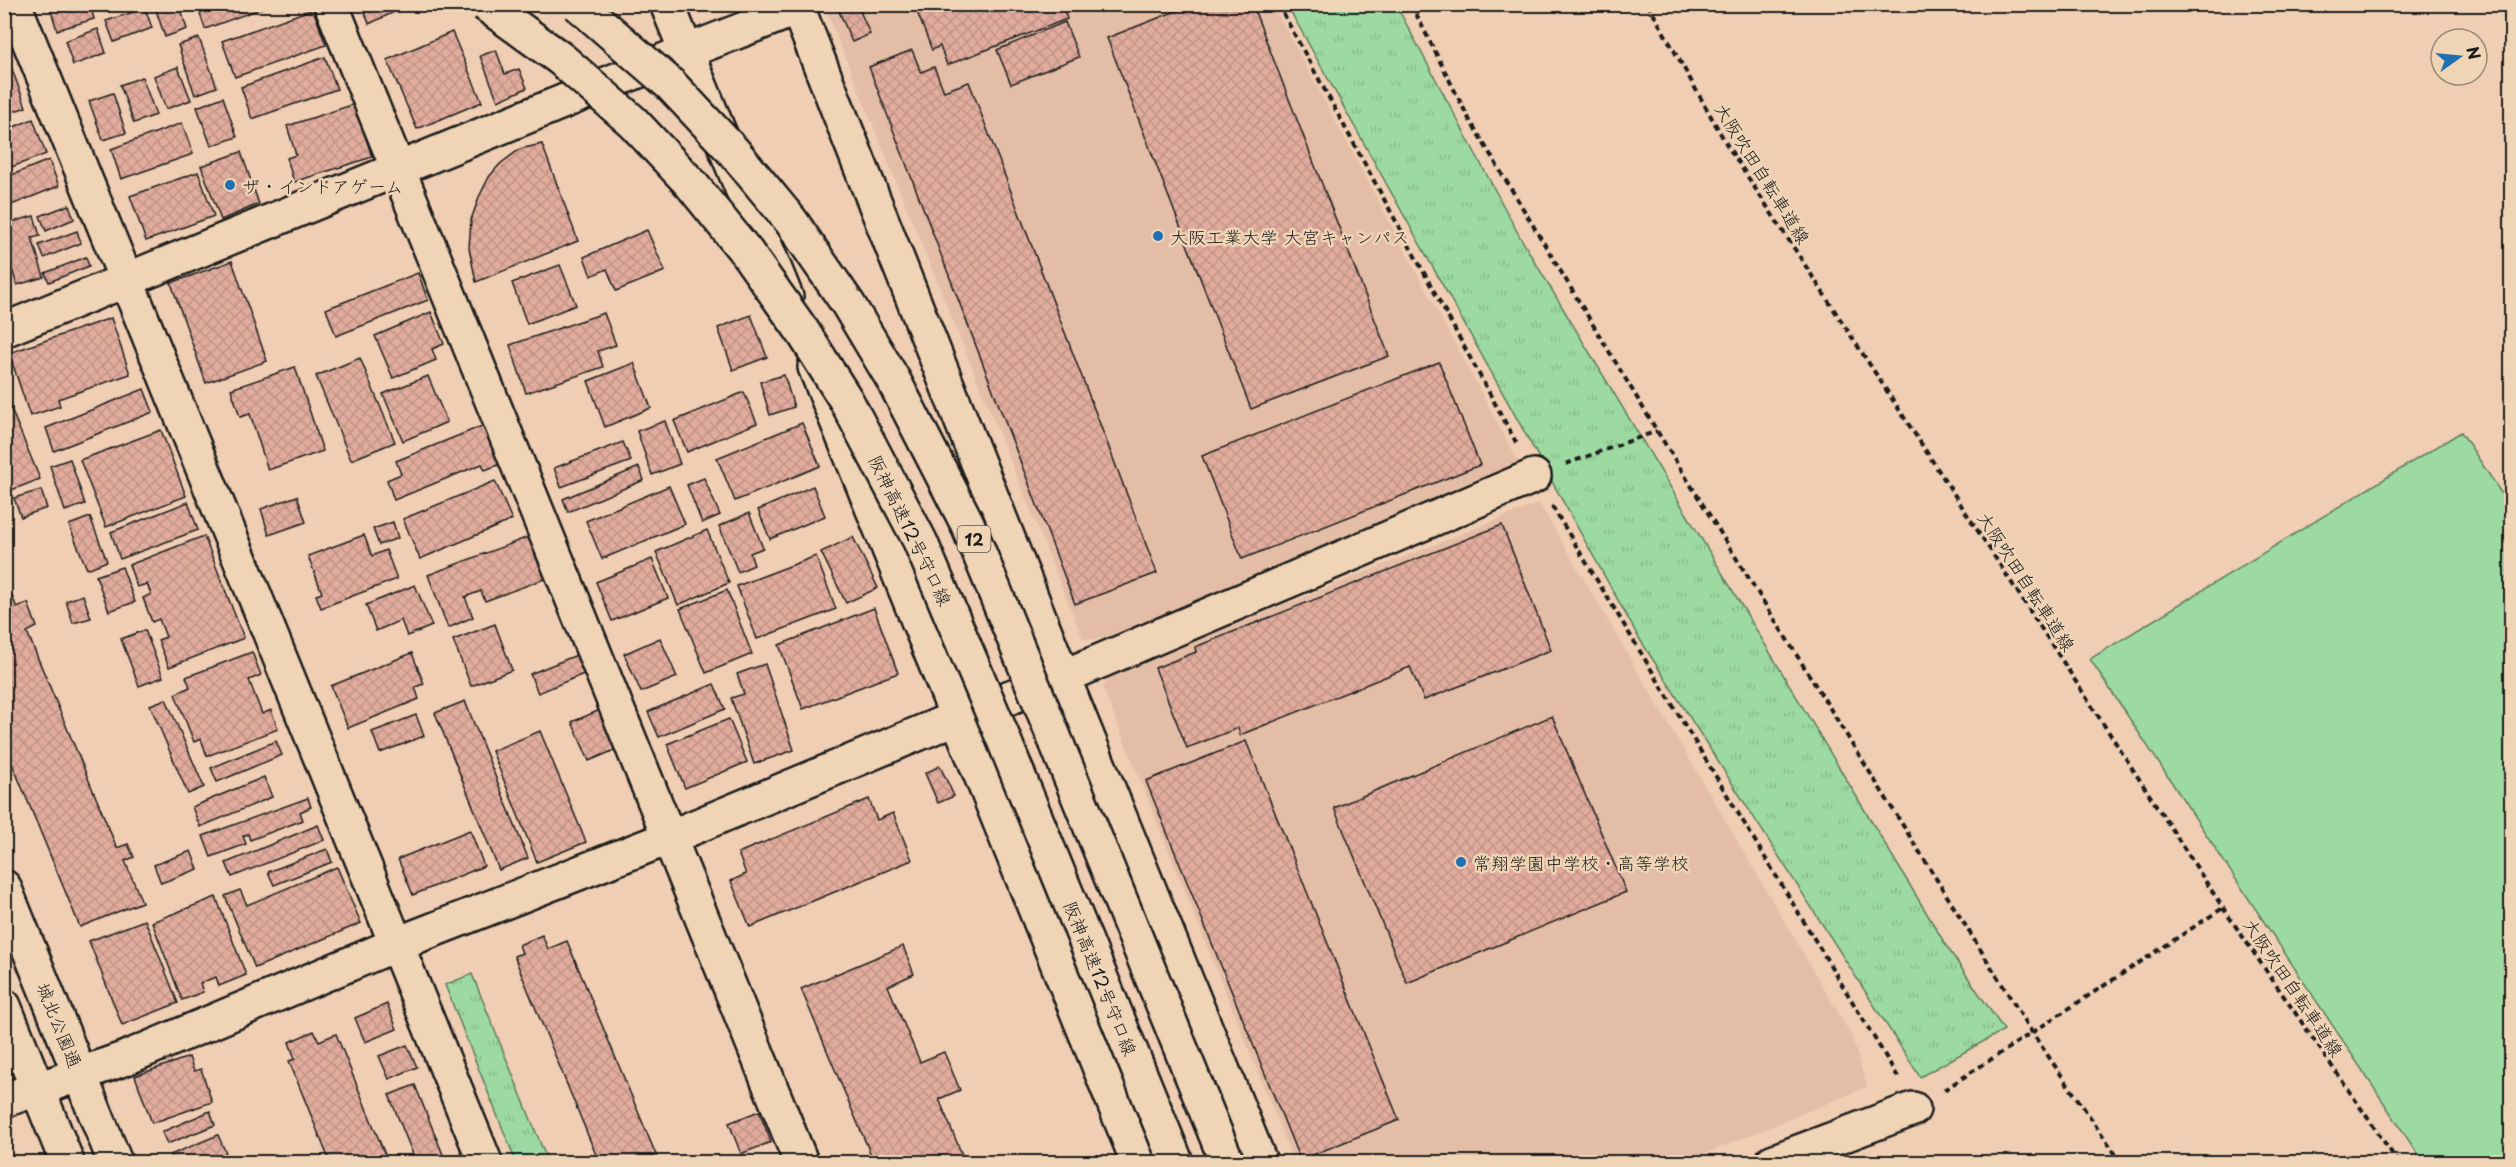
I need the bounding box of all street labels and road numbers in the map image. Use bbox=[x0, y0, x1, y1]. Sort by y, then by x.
street label: 大阪吹田自転車道線 bbox=[1709, 97, 1817, 249]
street label: 阪神高速12号守口線 bbox=[863, 450, 959, 610]
street label: 大阪吹田自転車道線 bbox=[1972, 506, 2082, 656]
road number: 12 bbox=[958, 526, 990, 552]
street label: 阪神高速12号守口線 bbox=[1058, 897, 1144, 1059]
street label: 大阪吹田自転車道線 bbox=[2238, 912, 2350, 1062]
street label: 城北公園通 bbox=[31, 978, 89, 1072]

